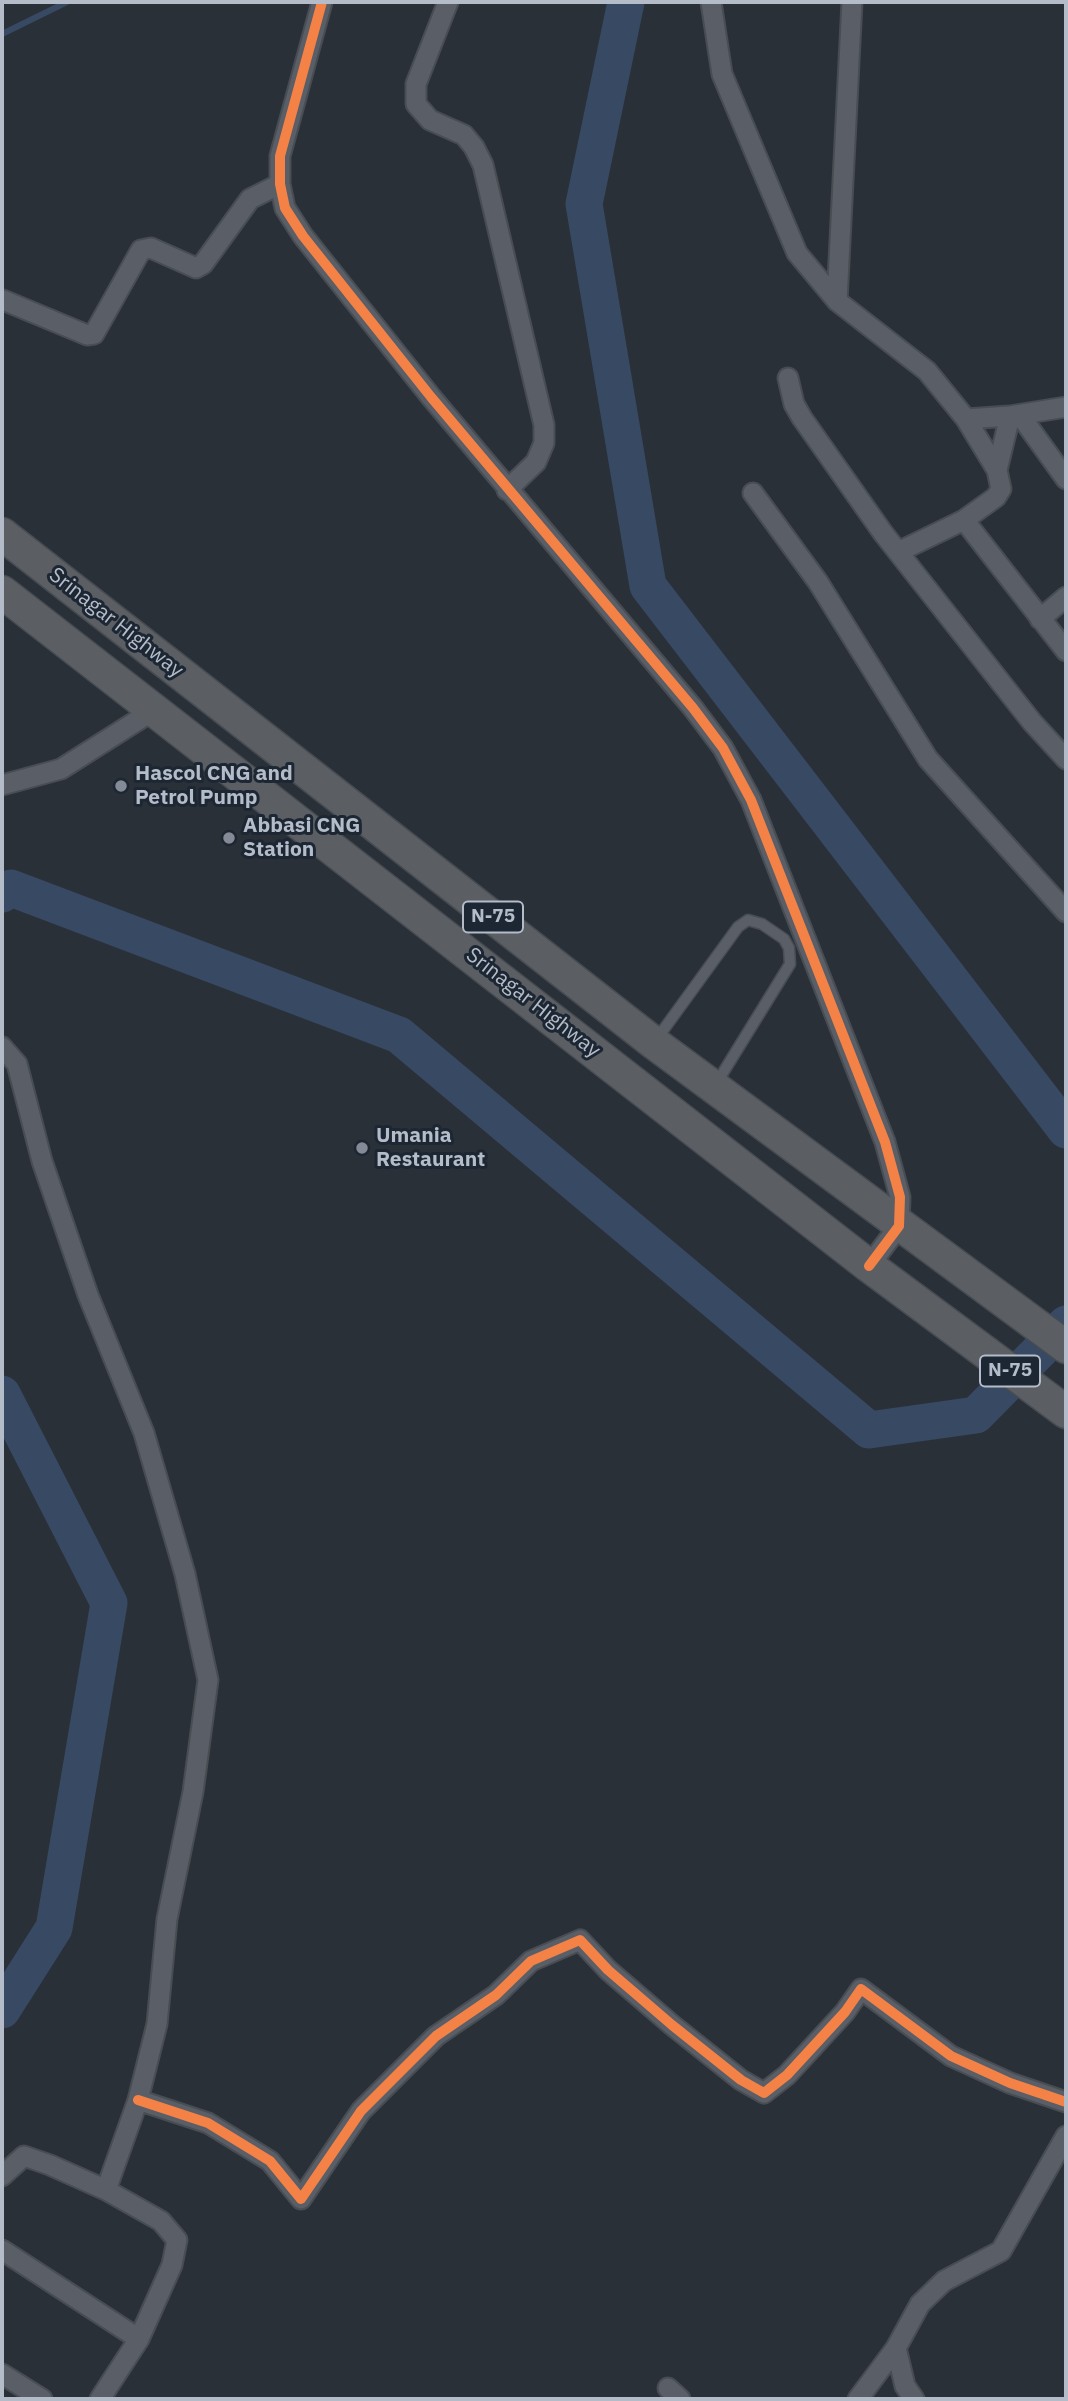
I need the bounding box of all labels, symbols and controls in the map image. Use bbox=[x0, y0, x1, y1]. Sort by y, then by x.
street label: Srinagar Highway bbox=[44, 563, 188, 683]
place label: Hascol CNG and Petrol Pump bbox=[135, 761, 293, 811]
marker: Hascol CNG and Petrol Pump bbox=[113, 778, 129, 794]
place label: Abbasi CNG Station bbox=[243, 813, 360, 863]
marker: Abbasi CNG Station bbox=[221, 830, 237, 846]
road number: N-75 bbox=[463, 902, 523, 932]
street label: Srinagar Highway bbox=[461, 943, 605, 1063]
place label: Umania Restaurant bbox=[376, 1123, 485, 1173]
marker: Umania Restaurant bbox=[354, 1140, 370, 1156]
road number: N-75 bbox=[980, 1356, 1040, 1386]

